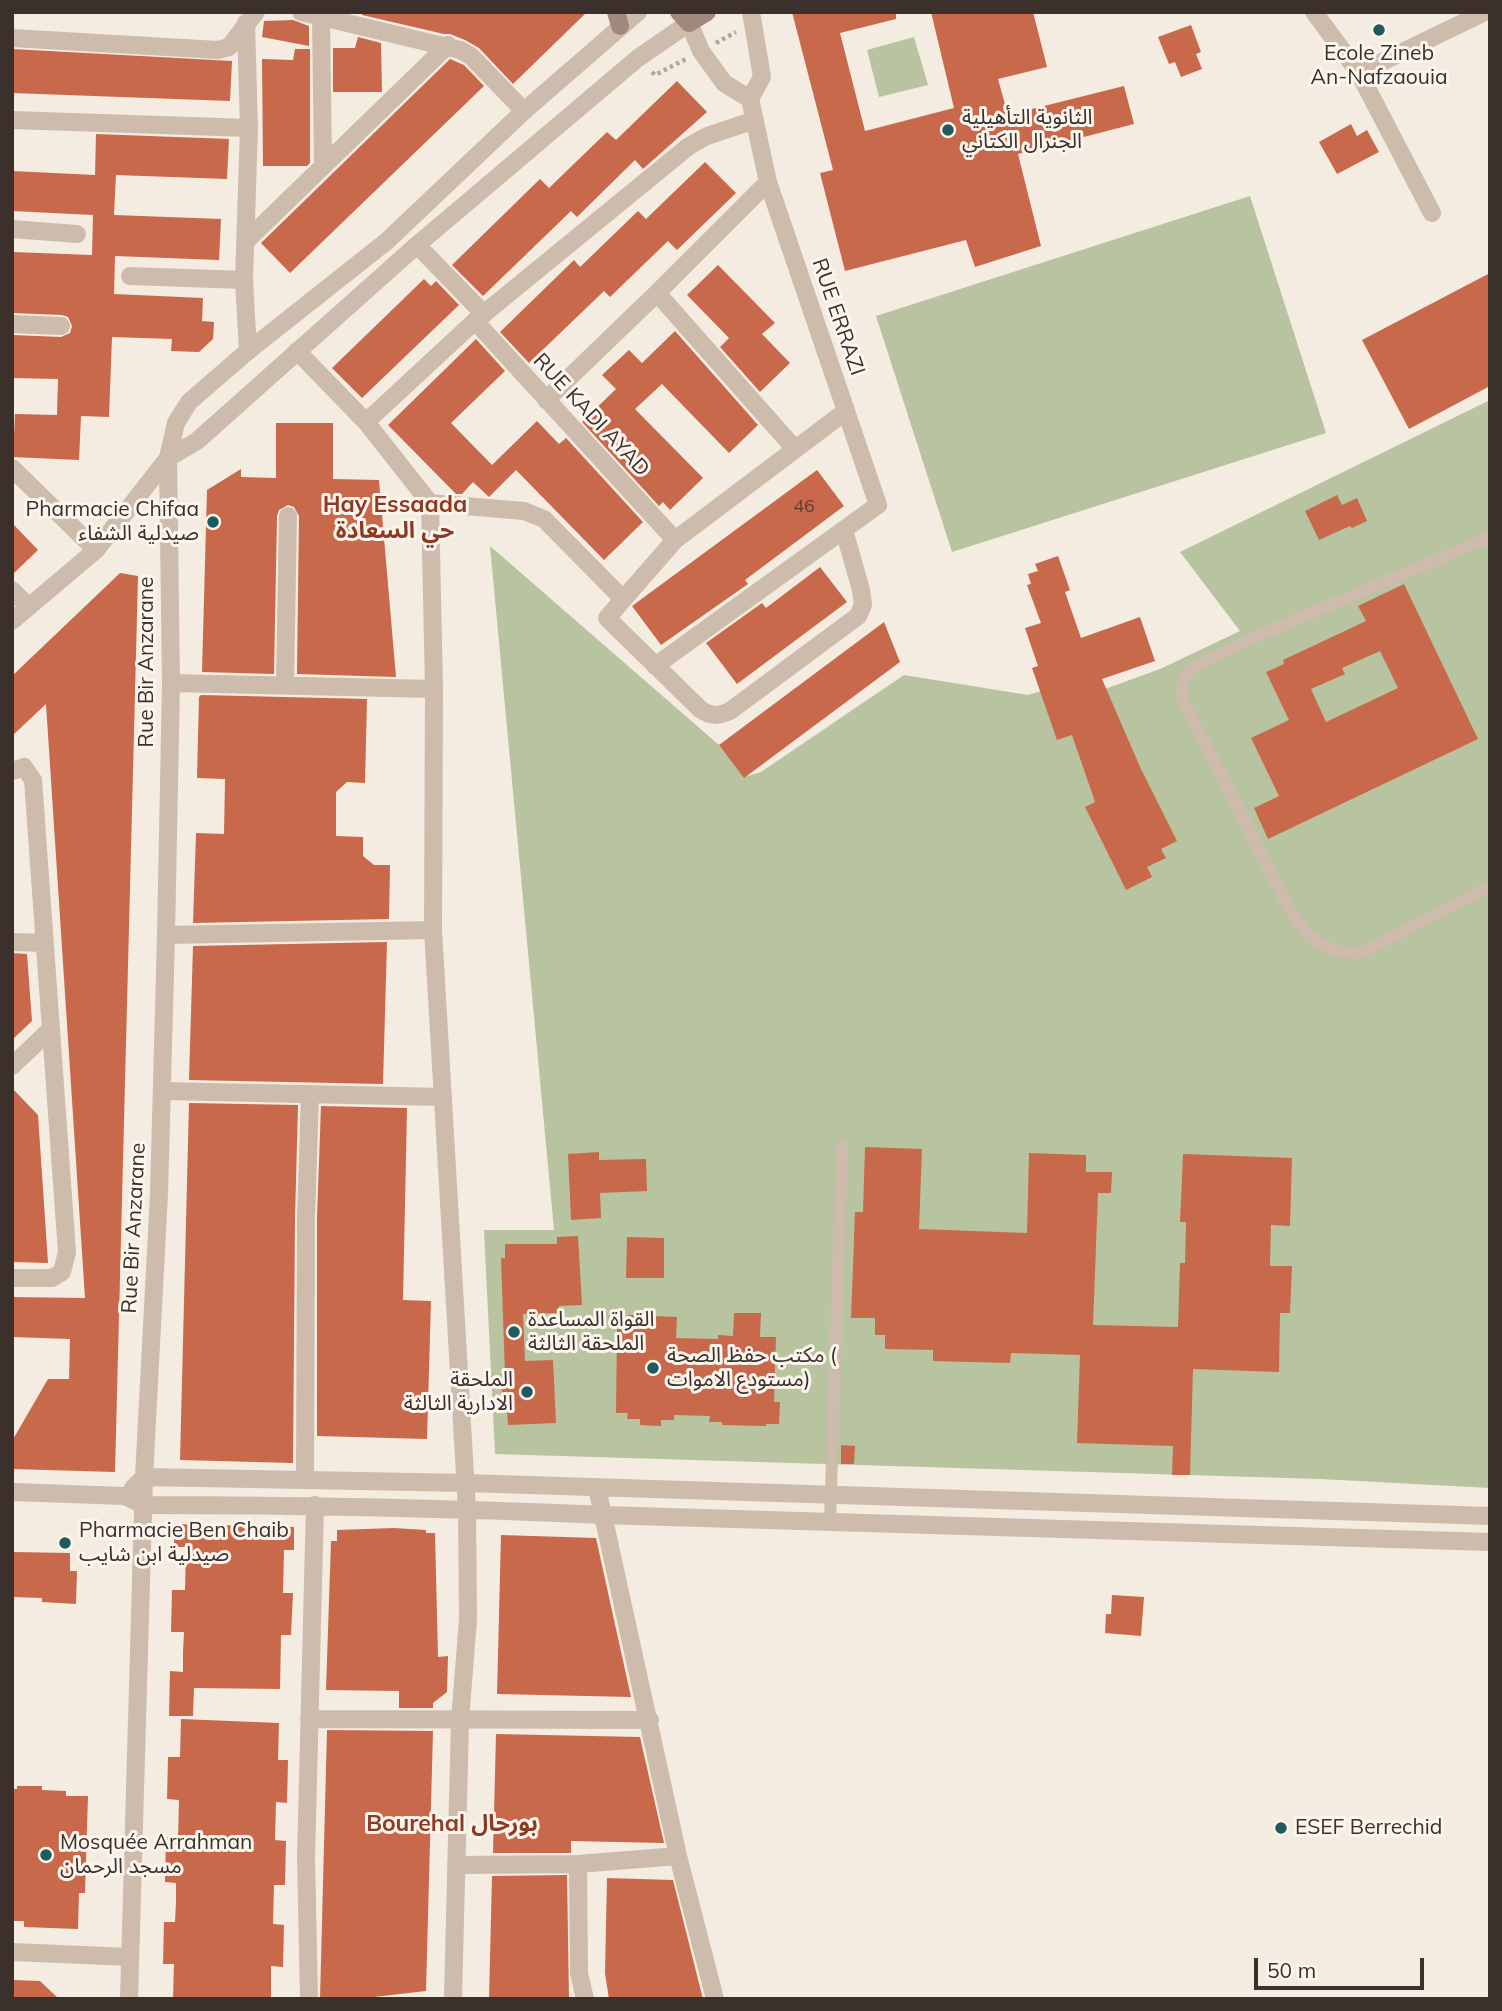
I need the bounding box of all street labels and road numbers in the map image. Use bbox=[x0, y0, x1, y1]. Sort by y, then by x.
street label: RUE ERRAZI bbox=[806, 255, 870, 379]
street label: RUE KADI AYAD bbox=[528, 348, 654, 482]
street label: Rue Bir Anzarane bbox=[134, 577, 160, 747]
street label: Rue Bir Anzarane bbox=[117, 1142, 151, 1314]

